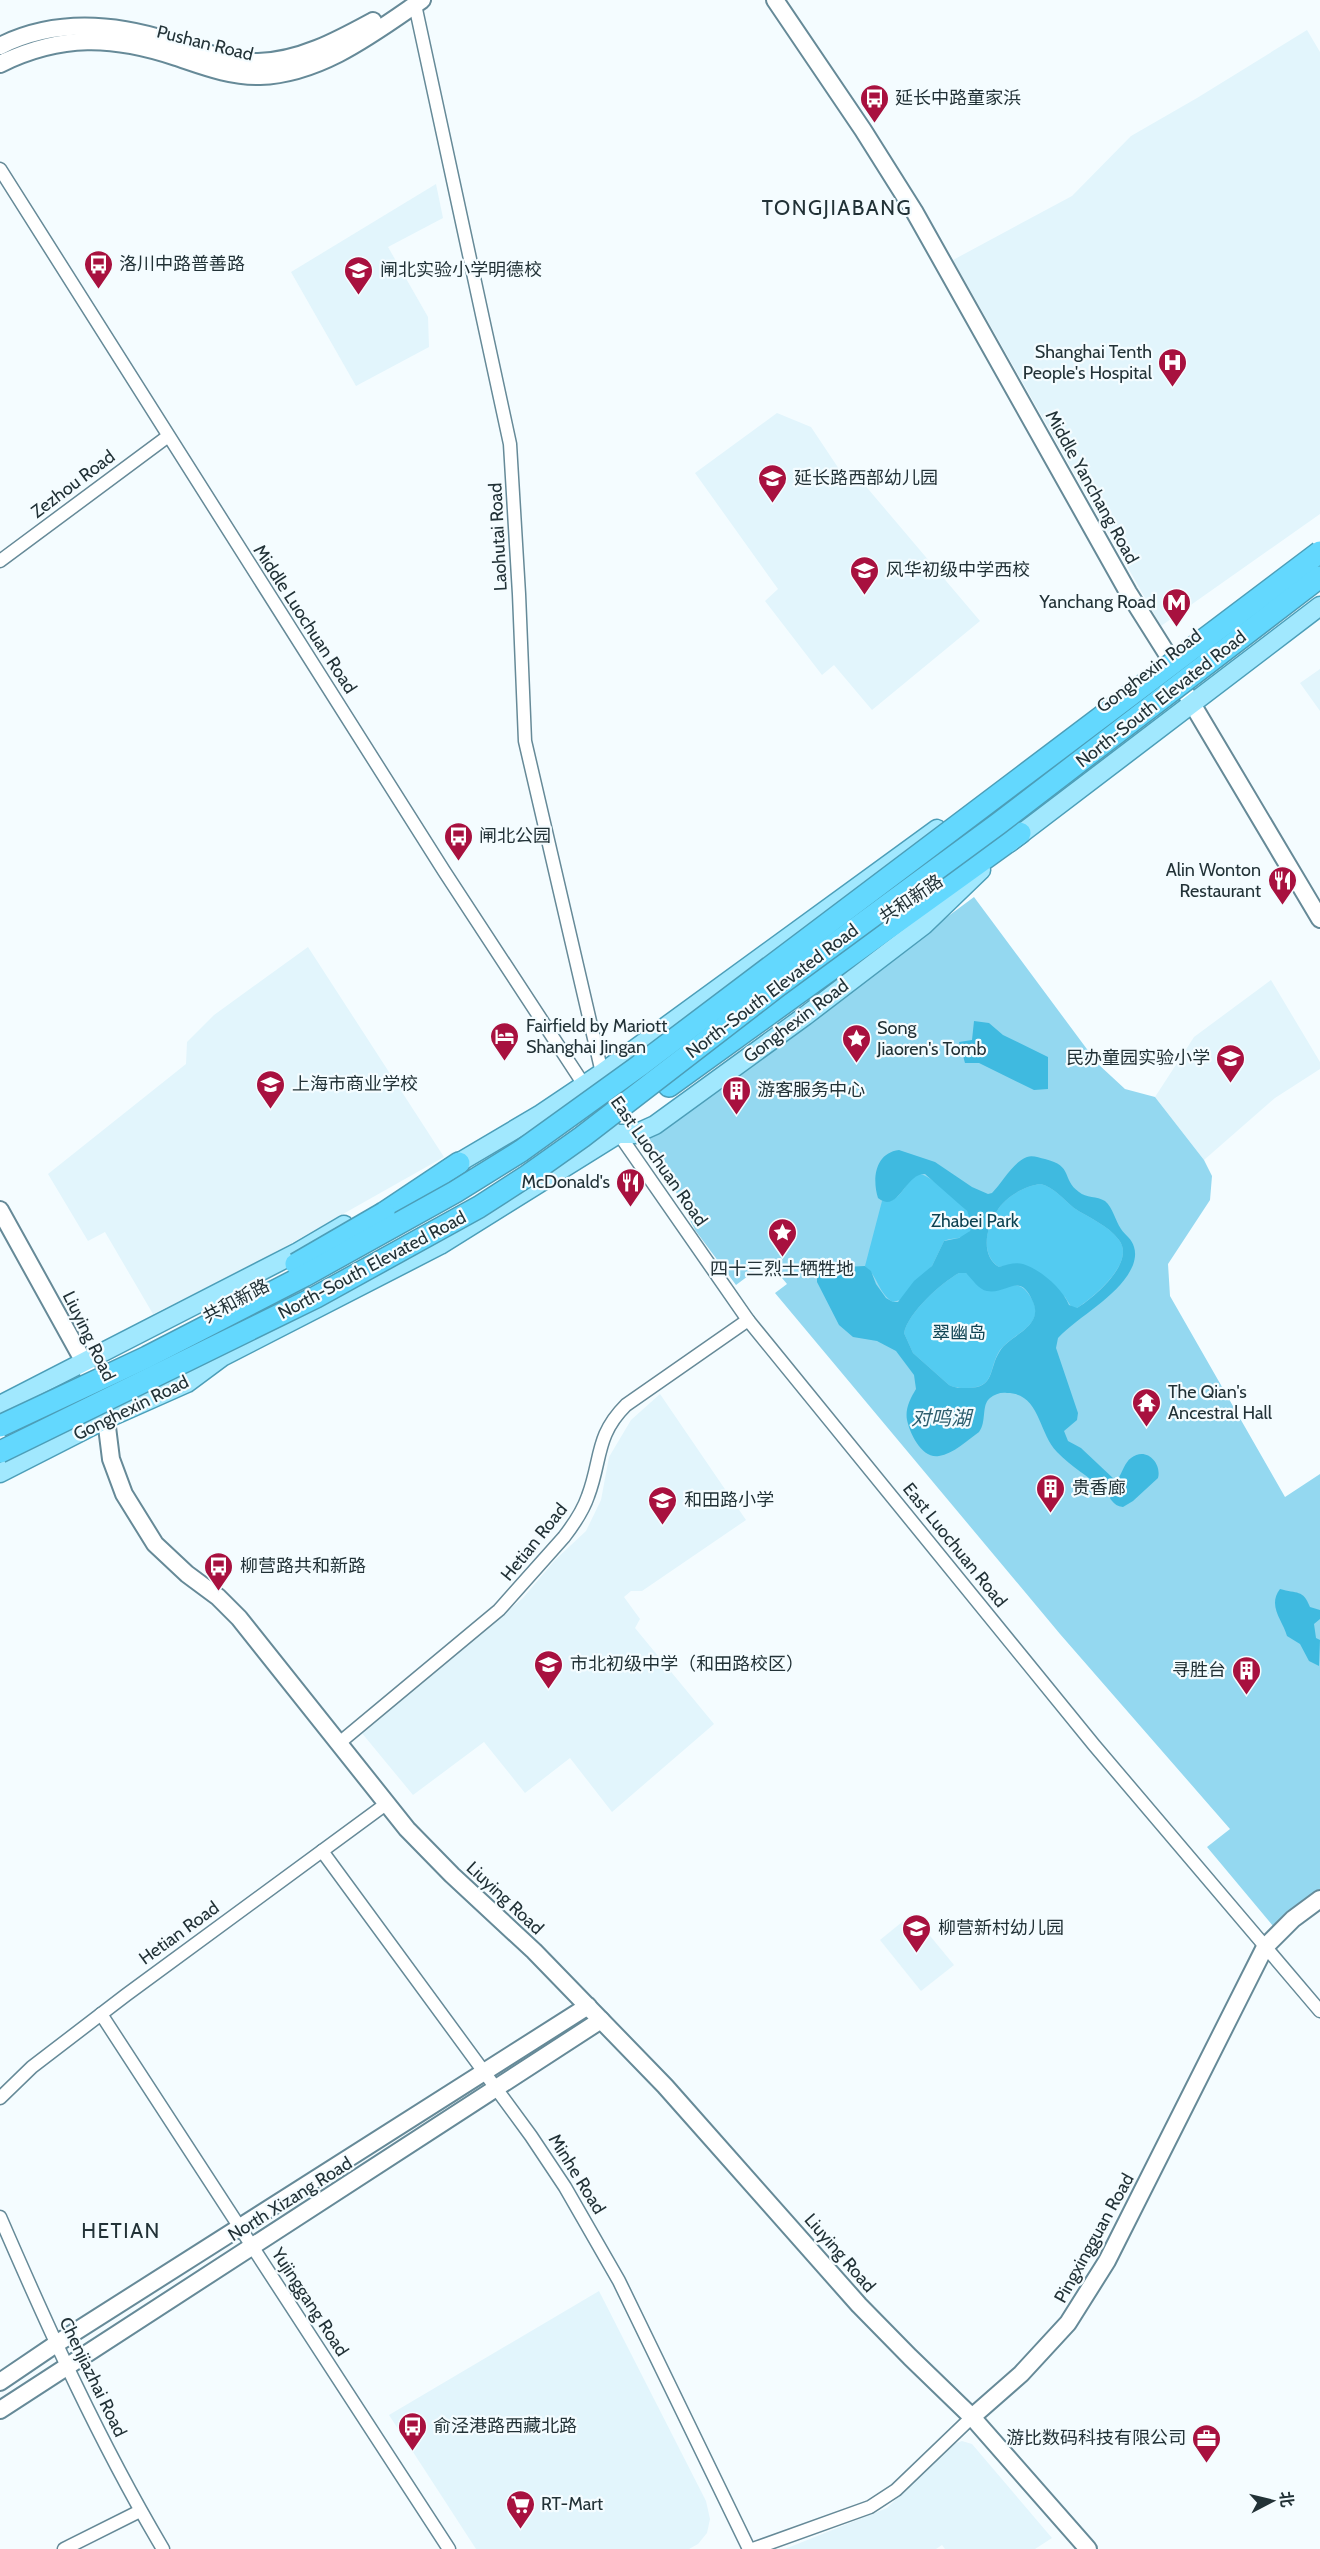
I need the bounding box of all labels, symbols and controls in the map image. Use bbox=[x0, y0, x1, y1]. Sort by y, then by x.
street label: Pushan Road bbox=[154, 20, 256, 66]
bus stop icon: 延长中路童家浜 bbox=[858, 82, 890, 124]
place label: 延长中路童家浜 bbox=[895, 87, 1021, 109]
district label: TONGJIABANG bbox=[762, 195, 912, 220]
bus stop icon: 洛川中路普善路 bbox=[82, 248, 114, 290]
place label: 洛川中路普善路 bbox=[119, 253, 245, 275]
school or university icon: 闸北实验小学明德校 bbox=[343, 254, 375, 296]
place label: 闸北实验小学明德校 bbox=[380, 259, 542, 281]
place label: Shanghai Tenth People's Hospital bbox=[1023, 341, 1153, 384]
hospital icon: Shanghai Tenth People's Hospital bbox=[1157, 346, 1189, 388]
street label: Middle Yanchang Road bbox=[1041, 406, 1143, 568]
street label: Zezhou Road bbox=[27, 445, 119, 523]
school or university icon: 延长路西部幼儿园 bbox=[757, 462, 789, 504]
place label: 延长路西部幼儿园 bbox=[794, 467, 938, 489]
street label: Laohutai Road bbox=[484, 482, 512, 592]
street label: Middle Luochuan Road bbox=[249, 540, 361, 698]
school or university icon: 风华初级中学西校 bbox=[849, 554, 881, 596]
place label: 风华初级中学西校 bbox=[886, 559, 1030, 581]
metro station icon: Yanchang Road bbox=[1161, 586, 1193, 628]
place label: Yanchang Road bbox=[1039, 591, 1156, 613]
street label: Gonghexin Road bbox=[1092, 625, 1206, 717]
street label: North-South Elevated Road bbox=[1072, 626, 1250, 772]
bus stop icon: 闸北公园 bbox=[442, 820, 474, 862]
place label: 闸北公园 bbox=[479, 825, 551, 847]
place label: Alin Wonton Restaurant bbox=[1166, 859, 1261, 902]
restaurant icon: Alin Wonton Restaurant bbox=[1266, 864, 1298, 906]
street label: 共和新路 bbox=[875, 870, 947, 928]
street label: North-South Elevated Road bbox=[682, 919, 862, 1063]
street label: Gonghexin Road bbox=[739, 975, 853, 1067]
place label: Fairfield by Mariott Shanghai Jingan bbox=[526, 1015, 667, 1058]
place label: Song Jiaoren's Tomb bbox=[876, 1017, 986, 1060]
hotel icon: Fairfield by Mariott Shanghai Jingan bbox=[489, 1020, 521, 1062]
place icon: Song Jiaoren's Tomb bbox=[840, 1022, 872, 1064]
school or university icon: 民办童园实验小学 bbox=[1215, 1042, 1247, 1084]
place label: 民办童园实验小学 bbox=[1066, 1047, 1210, 1069]
school or university icon: 上海市商业学校 bbox=[255, 1068, 287, 1110]
place label: 上海市商业学校 bbox=[292, 1073, 418, 1095]
building icon: 游客服务中心 bbox=[720, 1074, 752, 1116]
place label: 游客服务中心 bbox=[757, 1079, 865, 1101]
street label: East Luochuan Road bbox=[606, 1092, 712, 1230]
restaurant icon: McDonald's bbox=[615, 1166, 647, 1208]
place label: McDonald's bbox=[522, 1171, 610, 1193]
street label: North-South Elevated Road bbox=[274, 1206, 470, 1324]
park label: Zhabei Park bbox=[931, 1210, 1020, 1232]
place icon: 四十三烈士牺牲地 bbox=[766, 1216, 798, 1258]
place label: 四十三烈士牺牲地 bbox=[710, 1258, 854, 1280]
street label: 共和新路 bbox=[199, 1274, 273, 1328]
street label: Liuying Road bbox=[58, 1287, 120, 1385]
park label: 翠幽岛 bbox=[932, 1322, 986, 1344]
street label: Gonghexin Road bbox=[70, 1371, 192, 1445]
place label: The Qian's Ancestral Hall bbox=[1168, 1381, 1273, 1424]
temple icon: The Qian's Ancestral Hall bbox=[1131, 1386, 1163, 1428]
water label: 对鸣湖 bbox=[911, 1406, 974, 1430]
building icon: 贵香廊 bbox=[1035, 1472, 1067, 1514]
place label: 贵香廊 bbox=[1072, 1477, 1126, 1499]
street label: East Luochuan Road bbox=[898, 1478, 1012, 1612]
school or university icon: 和田路小学 bbox=[647, 1484, 679, 1526]
place label: 和田路小学 bbox=[684, 1489, 774, 1511]
street label: Hetian Road bbox=[496, 1499, 572, 1585]
bus stop icon: 柳营路共和新路 bbox=[203, 1550, 235, 1592]
place label: 柳营路共和新路 bbox=[240, 1555, 366, 1577]
school or university icon: 市北初级中学（和田路校区） bbox=[533, 1648, 565, 1690]
place label: 市北初级中学（和田路校区） bbox=[570, 1653, 804, 1675]
building icon: 寻胜台 bbox=[1231, 1654, 1263, 1696]
place label: 寻胜台 bbox=[1172, 1659, 1226, 1681]
street label: Liuying Road bbox=[462, 1857, 548, 1939]
street label: Hetian Road bbox=[135, 1897, 223, 1969]
school or university icon: 柳营新村幼儿园 bbox=[901, 1912, 933, 1954]
place label: 柳营新村幼儿园 bbox=[938, 1917, 1064, 1939]
street label: Minhe Road bbox=[544, 2130, 610, 2218]
street label: North Xizang Road bbox=[224, 2152, 356, 2246]
street label: Pingxingguan Road bbox=[1049, 2169, 1139, 2307]
street label: Liuying Road bbox=[800, 2209, 880, 2297]
district label: HETIAN bbox=[81, 2218, 161, 2243]
street label: Yujinggang Road bbox=[266, 2243, 353, 2360]
street label: Chenjiazhai Road bbox=[55, 2314, 131, 2440]
bus stop icon: 俞泾港路西藏北路 bbox=[396, 2410, 428, 2452]
place label: 俞泾港路西藏北路 bbox=[433, 2415, 577, 2437]
office icon: 游比数码科技有限公司 bbox=[1191, 2422, 1223, 2464]
place label: 游比数码科技有限公司 bbox=[1006, 2427, 1186, 2449]
north arrow bbox=[1242, 2471, 1302, 2531]
supermarket icon: RT-Mart bbox=[504, 2488, 536, 2530]
text: 北 bbox=[1276, 2490, 1297, 2508]
place label: RT-Mart bbox=[541, 2493, 603, 2515]

